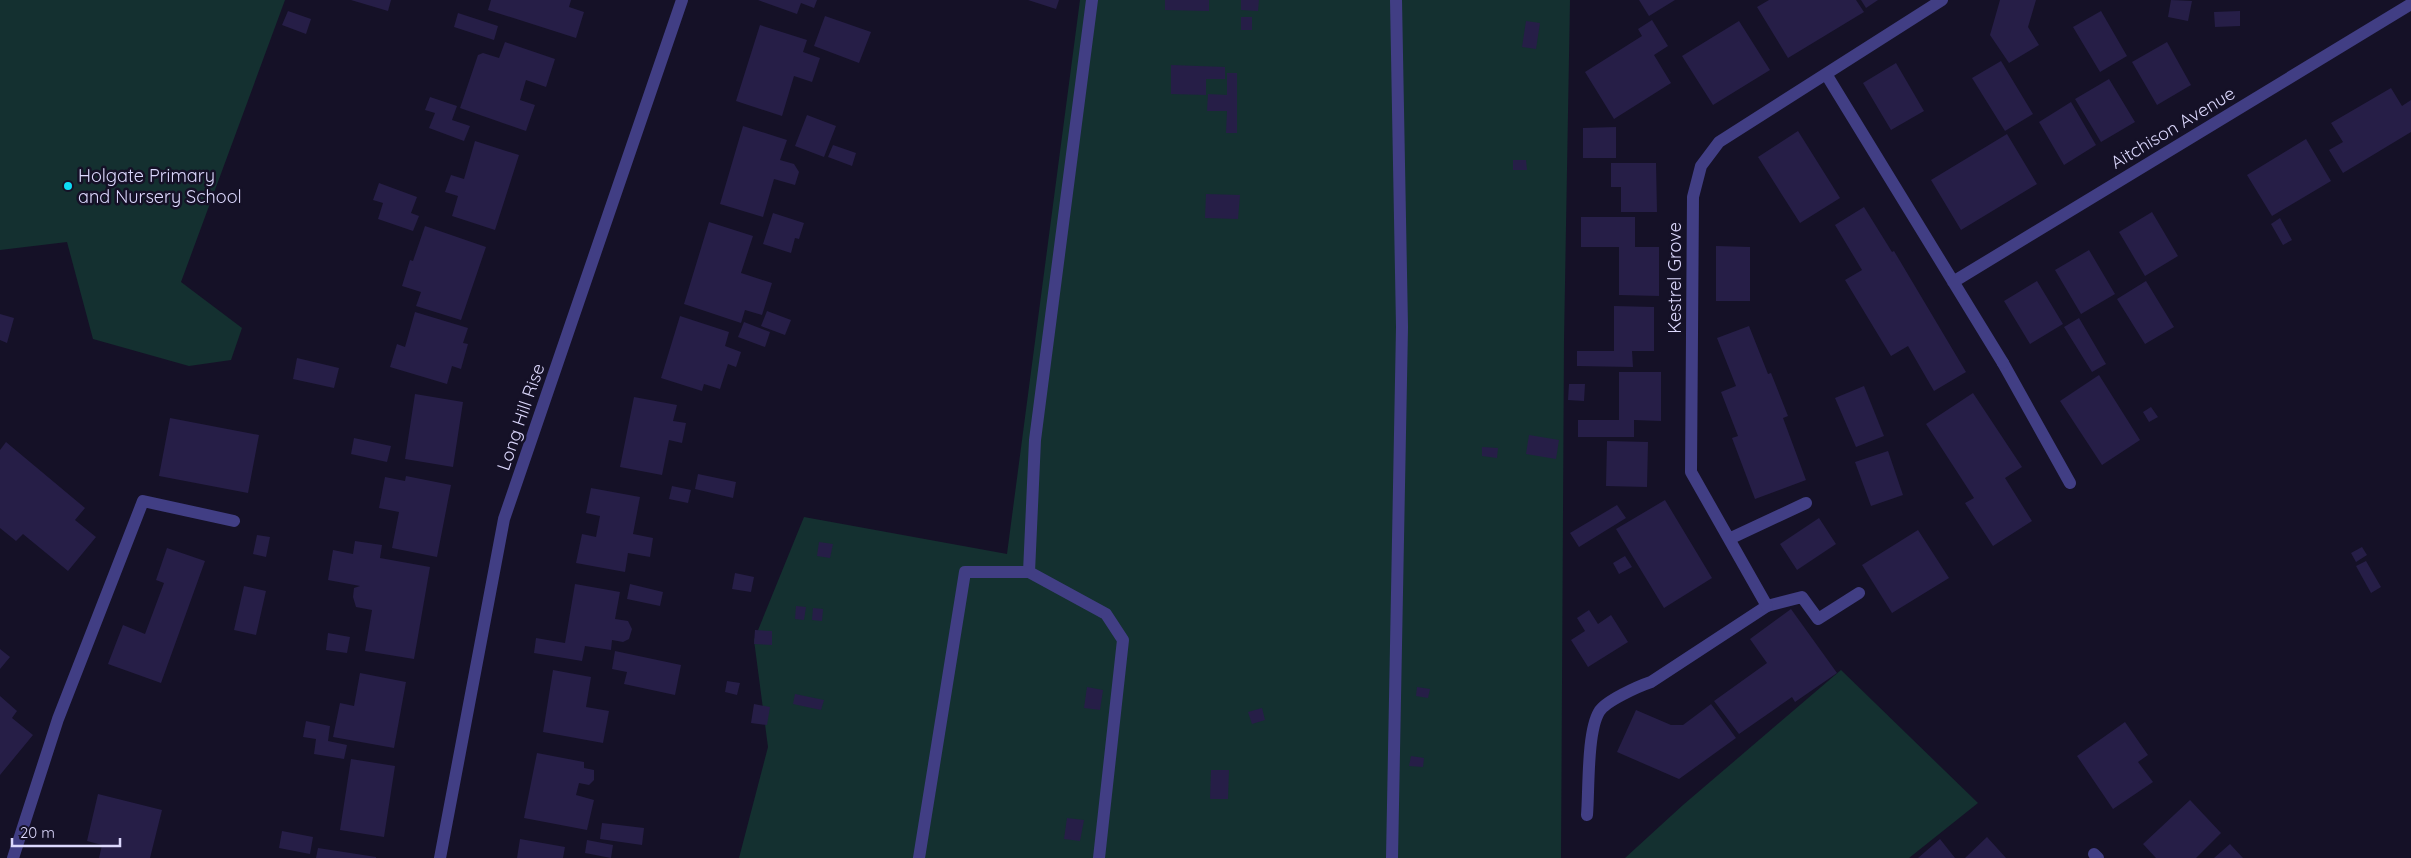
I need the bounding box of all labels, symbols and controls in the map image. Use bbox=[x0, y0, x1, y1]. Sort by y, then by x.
street label: Aitchison Avenue bbox=[2106, 81, 2239, 174]
place label: Holgate Primary and Nursery School bbox=[78, 164, 242, 208]
marker: Holgate Primary and Nursery School bbox=[62, 180, 74, 192]
street label: Kestrel Grove bbox=[1663, 222, 1686, 334]
street label: Long Hill Rise bbox=[491, 360, 550, 473]
scale bar bbox=[12, 816, 120, 848]
text: 20 m bbox=[20, 823, 55, 842]

